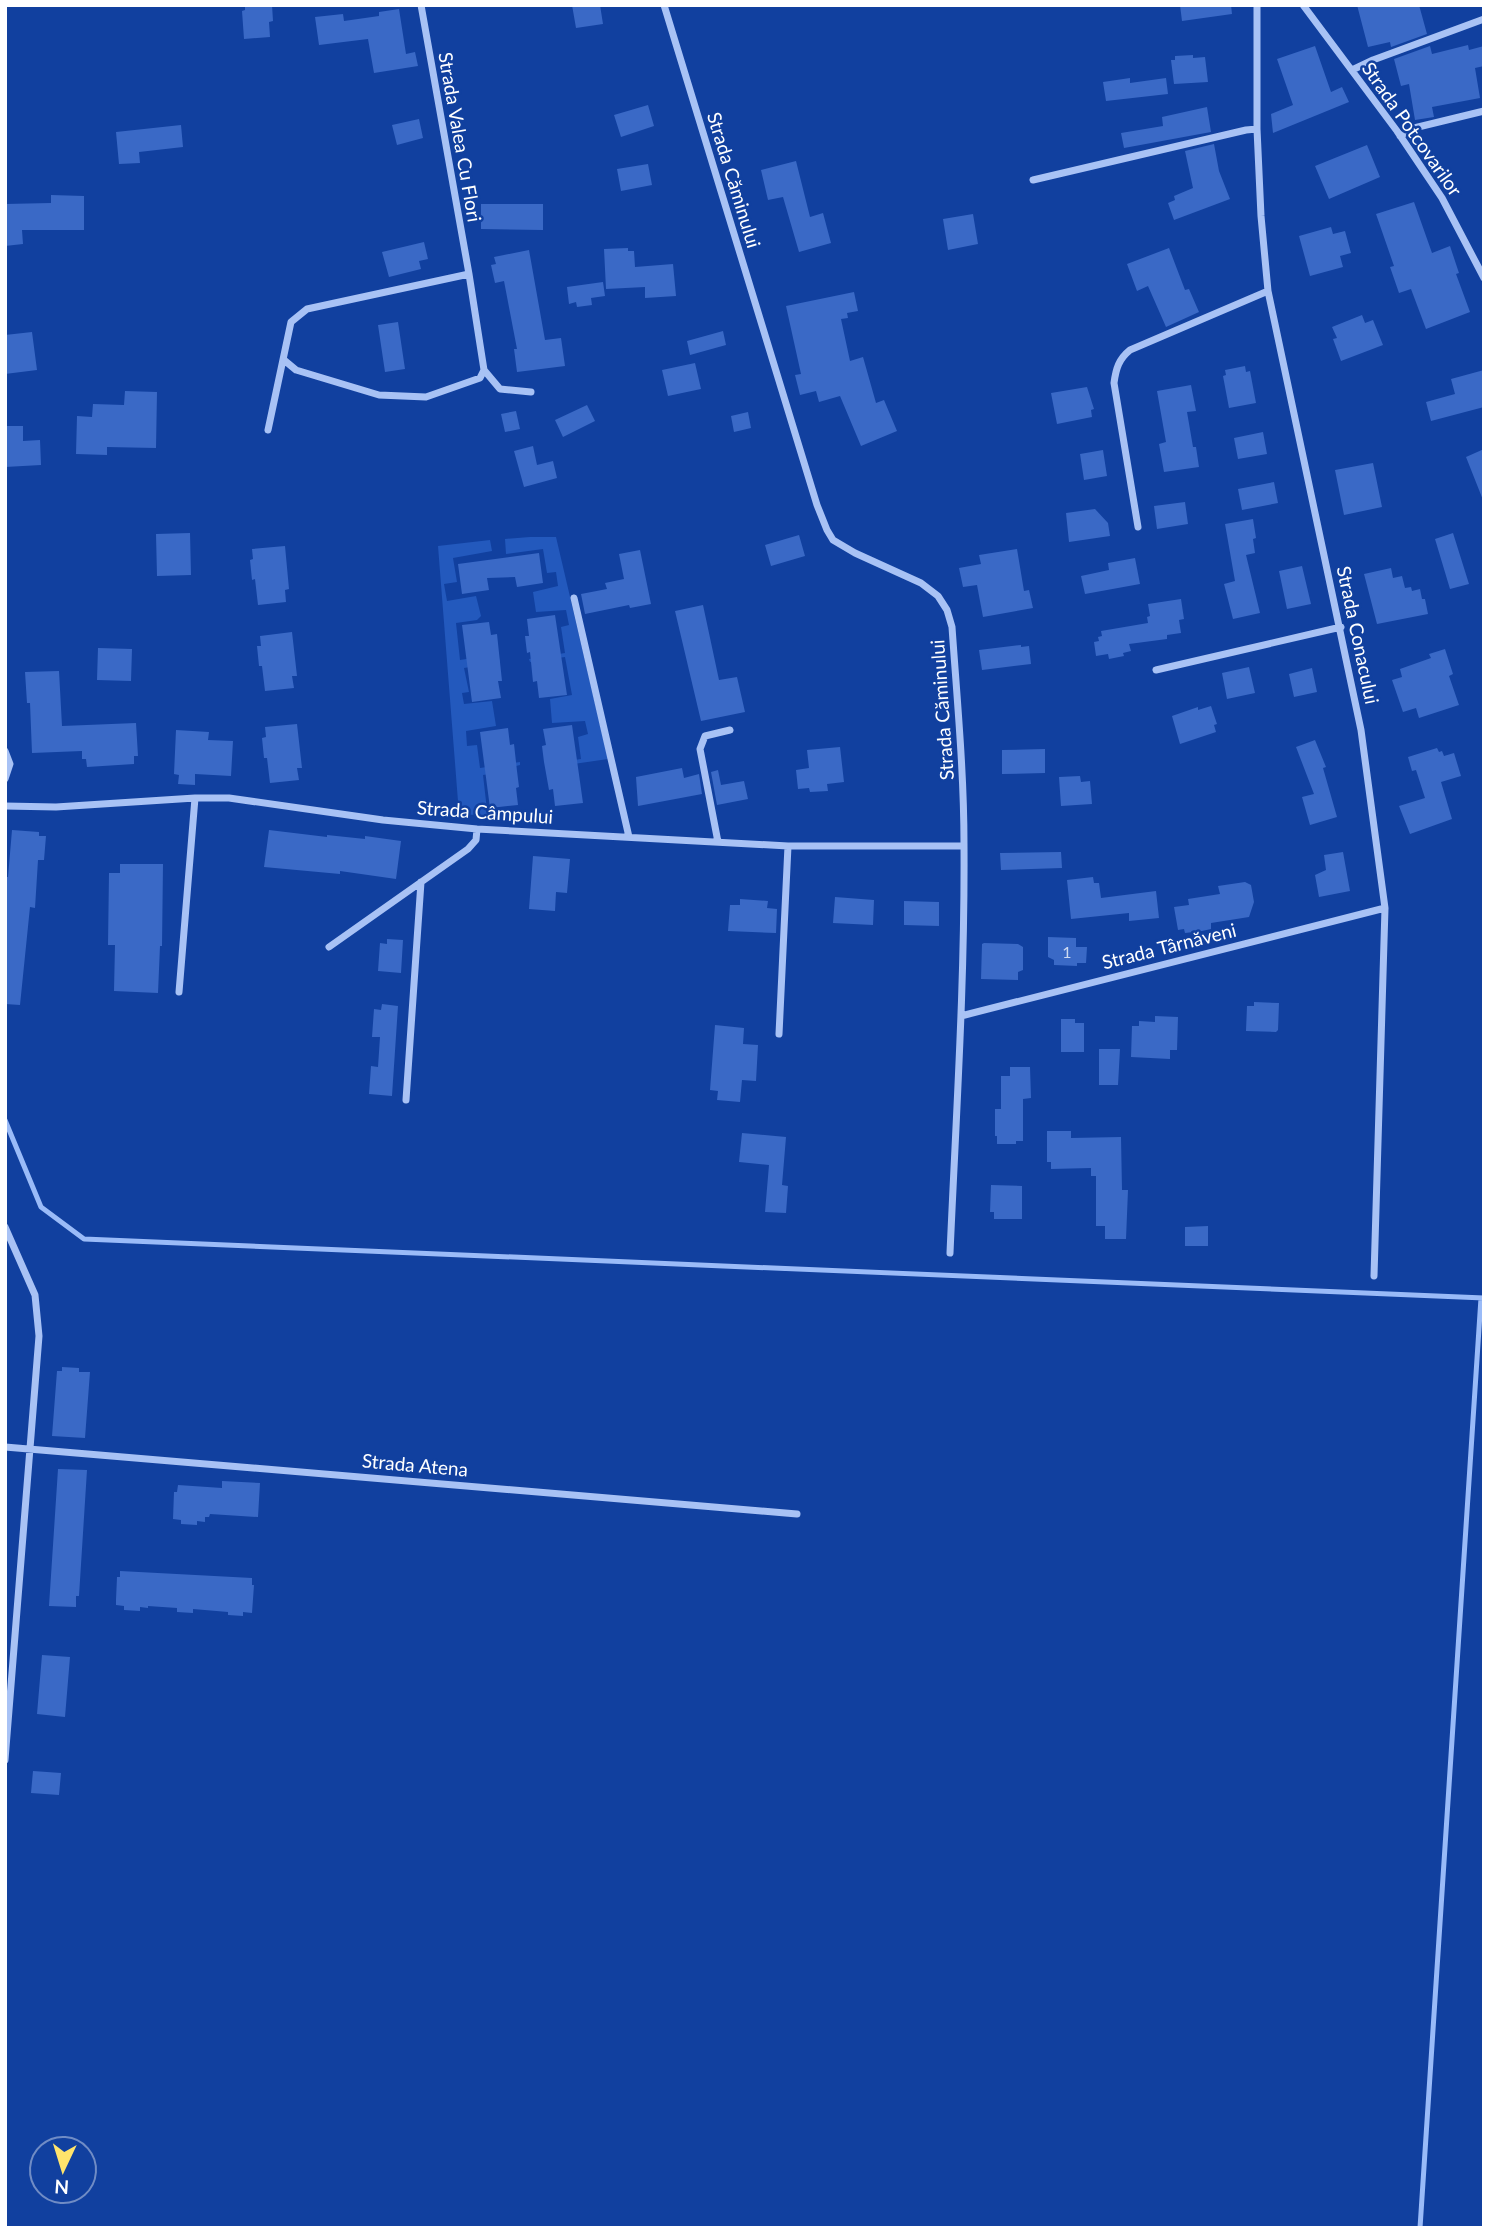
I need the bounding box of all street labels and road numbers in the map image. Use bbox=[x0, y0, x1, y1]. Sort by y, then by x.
street label: Strada Valea Cu Flori bbox=[434, 50, 487, 224]
street label: Strada Potcovarilor bbox=[1358, 57, 1467, 200]
street label: Strada Căminului bbox=[703, 109, 766, 251]
street label: Strada Conacului bbox=[1333, 564, 1384, 706]
street label: Strada Căminului bbox=[925, 639, 958, 781]
street label: Strada Câmpului bbox=[416, 795, 554, 828]
street label: Strada Târnăveni bbox=[1099, 918, 1238, 973]
street label: Strada Atena bbox=[361, 1448, 469, 1481]

